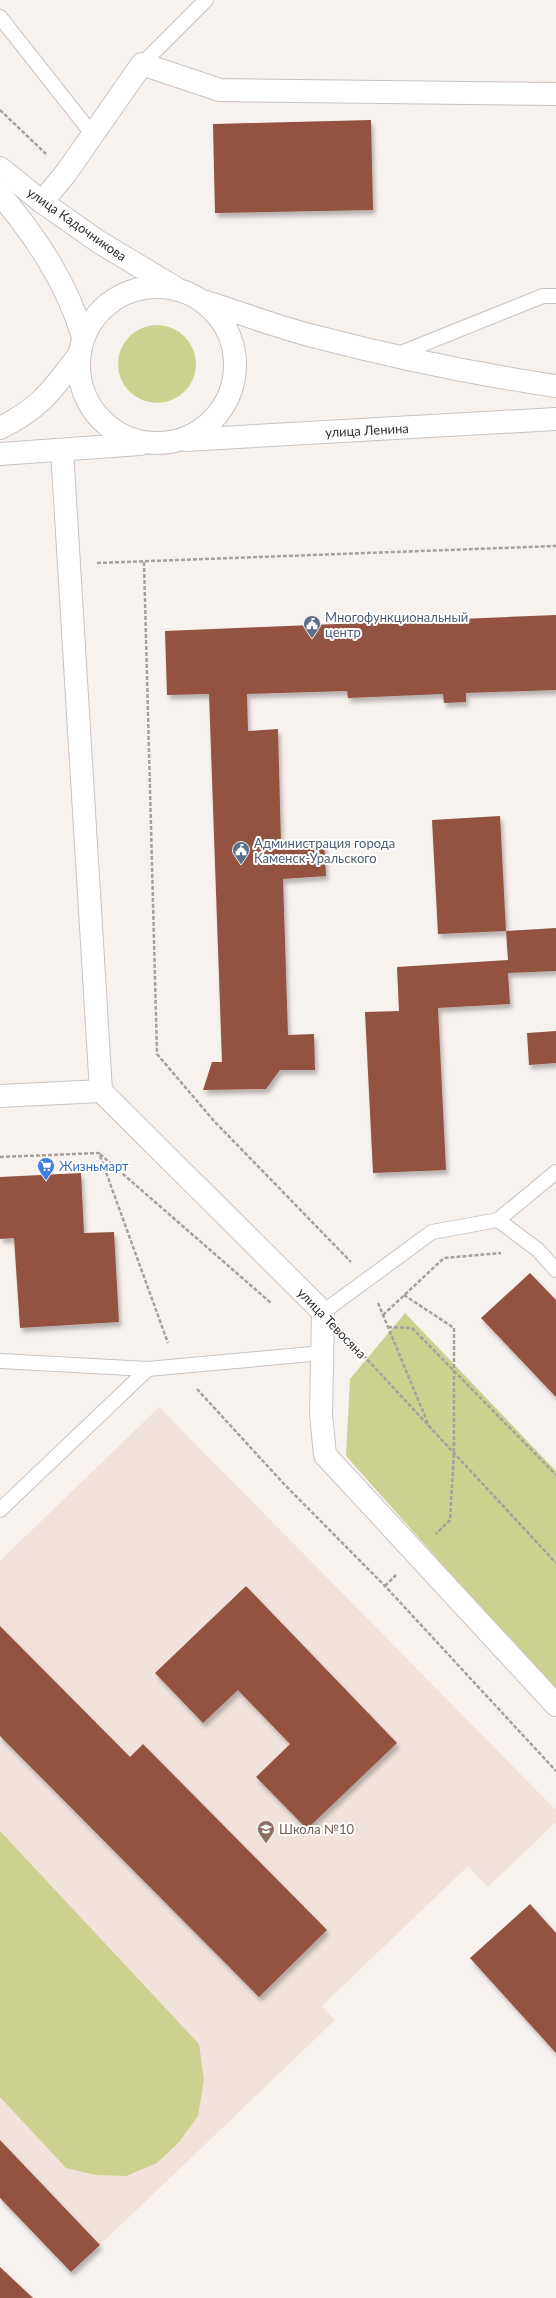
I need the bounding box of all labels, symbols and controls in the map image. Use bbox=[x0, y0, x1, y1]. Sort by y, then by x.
street label: улица Кадочникова bbox=[24, 184, 130, 264]
street label: улица Ленина bbox=[325, 420, 409, 440]
place label: Многофункциональный центр bbox=[325, 609, 468, 640]
public building icon: Многофункциональный центр bbox=[302, 614, 322, 639]
place label: Администрация города Каменск-Уральского bbox=[254, 835, 395, 866]
public building icon: Администрация города Каменск-Уральского bbox=[231, 840, 251, 865]
supermarket icon: Жизньмарт bbox=[36, 1156, 56, 1181]
place label: Жизньмарт bbox=[59, 1158, 129, 1174]
street label: улица Тевосяна bbox=[294, 1284, 370, 1362]
school or university icon: Школа №10 bbox=[256, 1819, 276, 1844]
place label: Школа №10 bbox=[279, 1821, 355, 1837]

